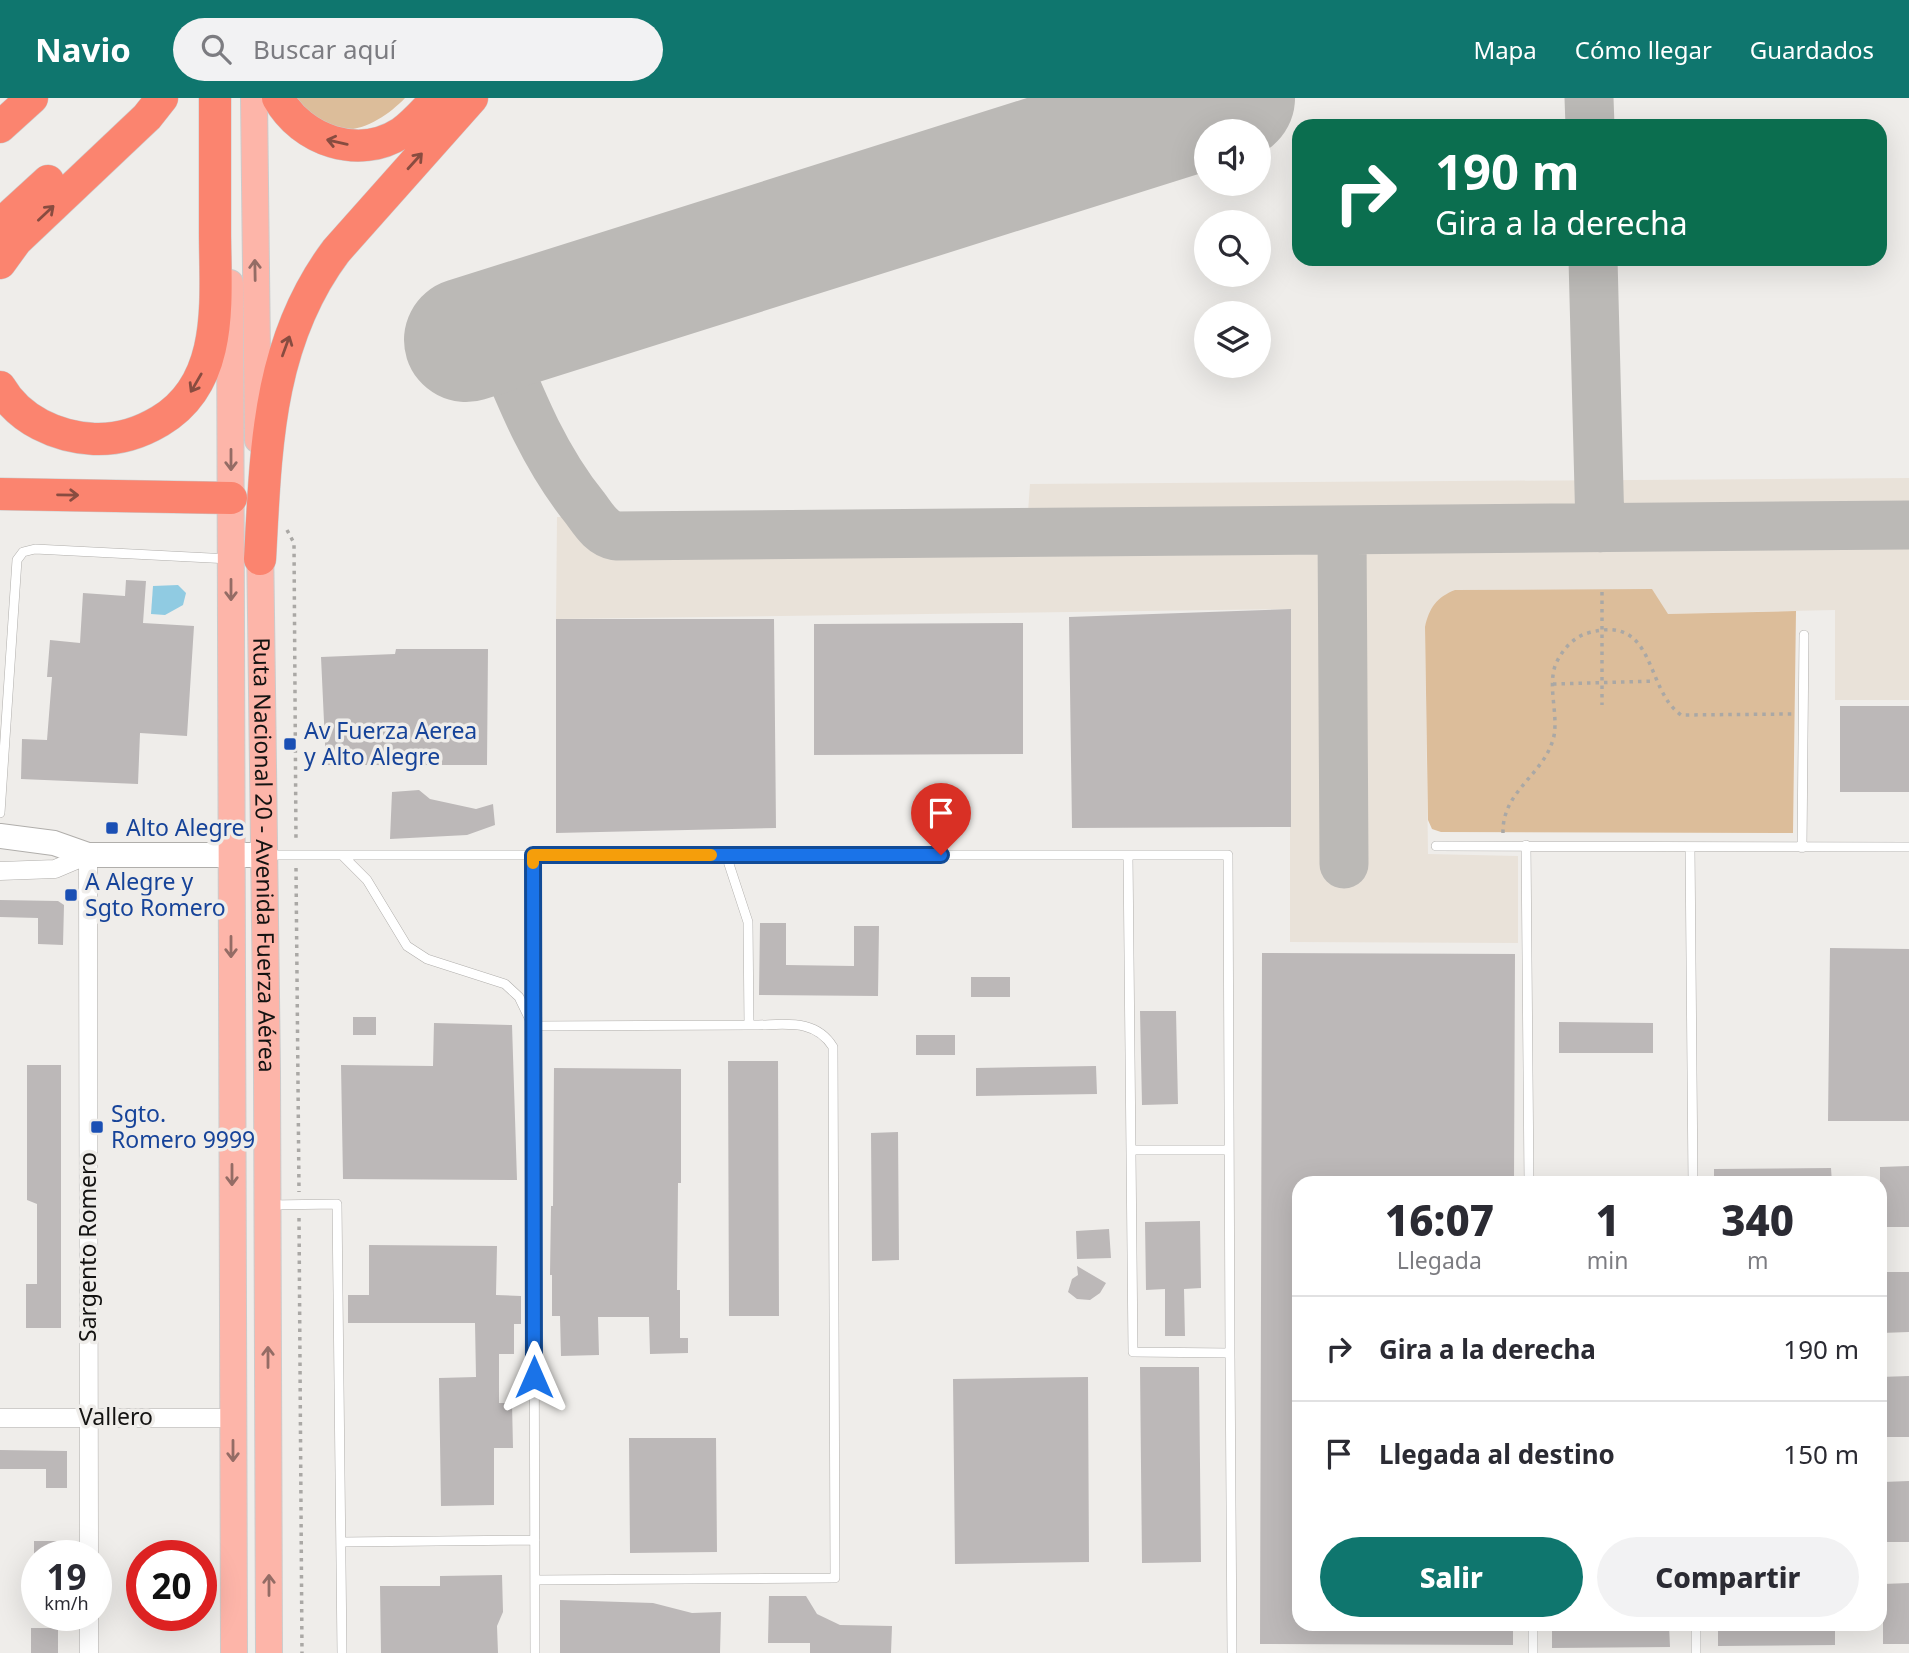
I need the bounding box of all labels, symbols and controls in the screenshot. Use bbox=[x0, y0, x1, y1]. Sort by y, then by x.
search box bbox=[173, 18, 663, 81]
text: Navio bbox=[35, 27, 131, 72]
icon: search bbox=[197, 30, 235, 68]
text: Buscar aquí bbox=[253, 31, 396, 67]
text: Mapa bbox=[1473, 33, 1537, 66]
text: Cómo llegar bbox=[1575, 33, 1712, 66]
text: Guardados bbox=[1750, 33, 1874, 66]
map controls bbox=[1194, 119, 1271, 378]
button: sound bbox=[1194, 119, 1271, 196]
one-way arrow bbox=[326, 135, 348, 148]
text: 190 m bbox=[1435, 138, 1580, 204]
icon: right bbox=[1320, 147, 1411, 238]
one-way arrow bbox=[407, 153, 423, 171]
text: Gira a la derecha bbox=[1435, 201, 1688, 244]
one-way arrow bbox=[37, 204, 54, 221]
button: search bbox=[1194, 210, 1271, 287]
one-way arrow bbox=[248, 259, 262, 282]
button: layers bbox=[1194, 301, 1271, 378]
one-way arrow bbox=[280, 335, 293, 357]
one-way arrow bbox=[189, 373, 203, 393]
one-way arrow bbox=[224, 448, 238, 471]
one-way arrow bbox=[56, 488, 79, 501]
one-way arrow bbox=[224, 579, 238, 602]
street label: Ruta Nacional 20 - Avenida Fuerza Aérea bbox=[246, 637, 284, 1073]
place label: Av Fuerza Aerea y Alto Alegre bbox=[304, 714, 477, 772]
marker: Av Fuerza Aerea y Alto Alegre bbox=[282, 736, 298, 752]
pin bbox=[911, 783, 971, 855]
icon: arrive bbox=[922, 794, 960, 832]
place label: Alto Alegre bbox=[126, 811, 245, 843]
marker: Alto Alegre bbox=[104, 820, 120, 836]
place label: A Alegre y Sgto Romero bbox=[85, 865, 226, 923]
marker: A Alegre y Sgto Romero bbox=[63, 887, 79, 903]
one-way arrow bbox=[224, 936, 238, 959]
place label: Sgto. Romero 9999 bbox=[111, 1097, 255, 1155]
marker: Sgto. Romero 9999 bbox=[89, 1119, 105, 1135]
street label: Sargento Romero bbox=[71, 1152, 103, 1342]
one-way arrow bbox=[225, 1163, 239, 1186]
text: 16:07 bbox=[1385, 1191, 1494, 1248]
text: 1 bbox=[1595, 1191, 1620, 1248]
text: 340 bbox=[1721, 1191, 1794, 1248]
text: Llegada bbox=[1397, 1244, 1482, 1276]
text: min bbox=[1587, 1244, 1628, 1276]
text: m bbox=[1747, 1244, 1768, 1276]
icon: right bbox=[1320, 1330, 1358, 1368]
text: Gira a la derecha bbox=[1379, 1331, 1596, 1367]
text: 190 m bbox=[1783, 1331, 1859, 1367]
position arrow bbox=[497, 1340, 571, 1414]
one-way arrow bbox=[261, 1346, 275, 1369]
street label: Vallero bbox=[79, 1400, 153, 1432]
icon: arrive bbox=[1320, 1435, 1358, 1473]
text: Llegada al destino bbox=[1379, 1436, 1615, 1472]
text: 150 m bbox=[1783, 1436, 1859, 1472]
one-way arrow bbox=[226, 1440, 240, 1463]
button: Salir bbox=[1320, 1537, 1583, 1617]
button: Compartir bbox=[1597, 1537, 1859, 1617]
speed limit sign: 20 bbox=[126, 1540, 217, 1631]
text: 19 bbox=[46, 1553, 87, 1600]
one-way arrow bbox=[262, 1574, 276, 1597]
text: km/h bbox=[44, 1591, 89, 1615]

